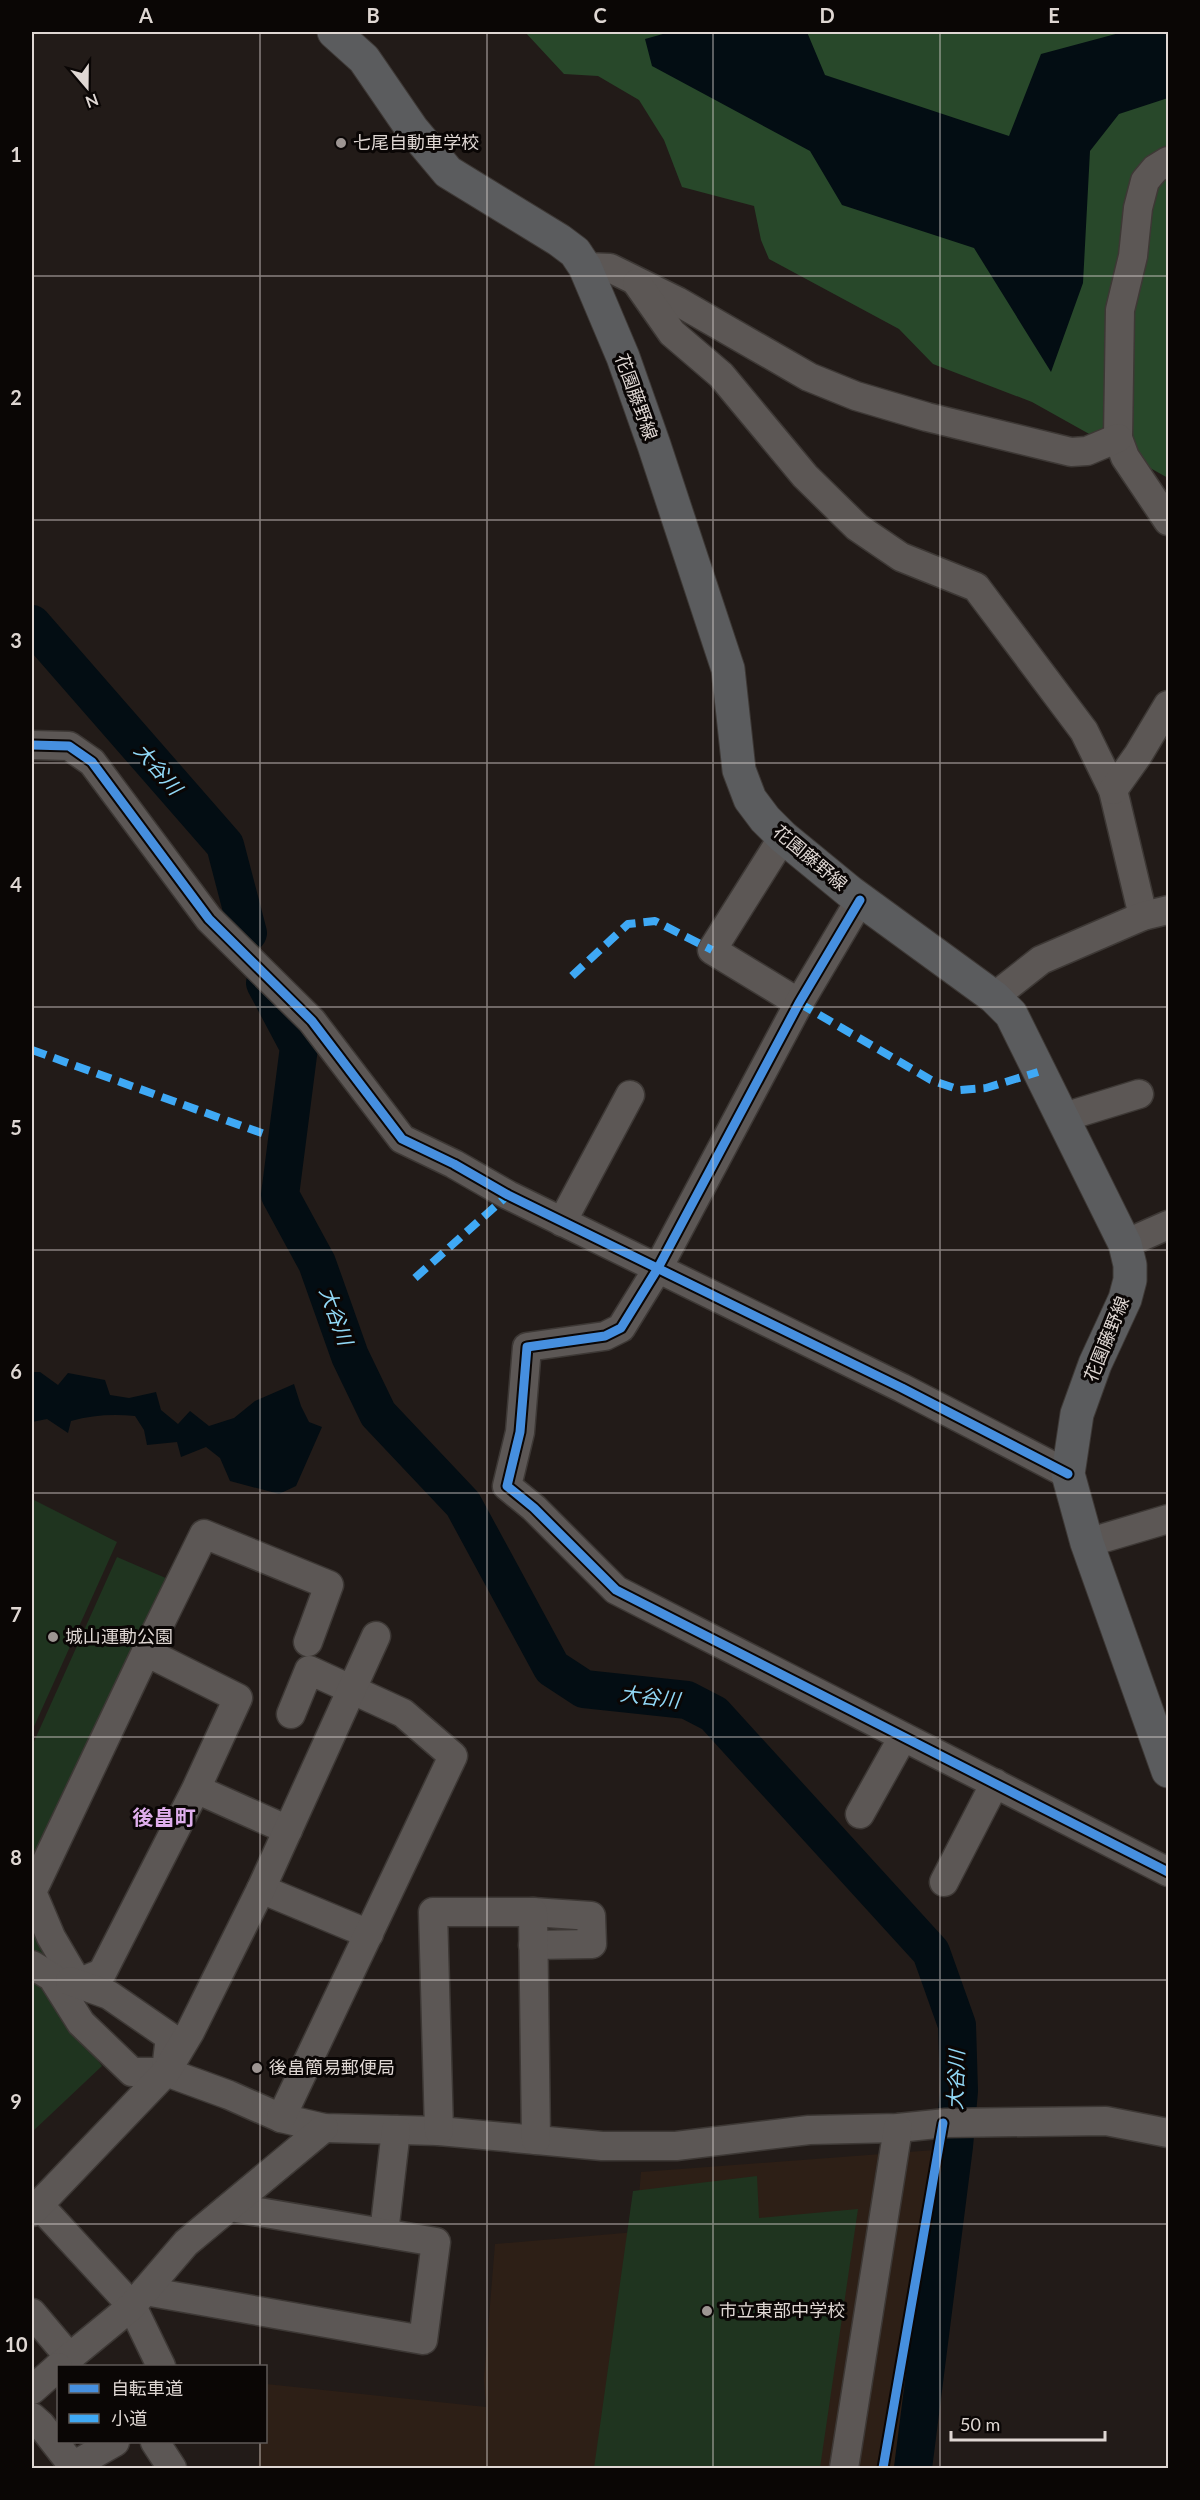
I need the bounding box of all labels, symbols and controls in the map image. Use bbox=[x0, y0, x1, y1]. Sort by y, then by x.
text: A bbox=[138, 3, 153, 27]
text: B bbox=[366, 3, 380, 27]
text: C bbox=[593, 3, 607, 27]
text: D bbox=[819, 3, 835, 27]
text: E bbox=[1048, 3, 1060, 27]
north arrow bbox=[57, 57, 117, 117]
text: N bbox=[83, 91, 101, 113]
place label: 七尾自動車学校 bbox=[353, 131, 479, 153]
marker: 七尾自動車学校 bbox=[334, 136, 348, 150]
text: 1 bbox=[10, 142, 22, 166]
street label: 花園藤野線 bbox=[611, 351, 663, 443]
text: 2 bbox=[10, 385, 22, 409]
text: 3 bbox=[10, 628, 22, 652]
water label: 大谷川 bbox=[130, 738, 189, 800]
street label: 花園藤野線 bbox=[769, 820, 852, 895]
text: 4 bbox=[10, 872, 22, 896]
text: 5 bbox=[10, 1115, 22, 1139]
water label: 大谷川 bbox=[315, 1283, 359, 1350]
street label: 花園藤野線 bbox=[1079, 1293, 1133, 1384]
text: 6 bbox=[10, 1359, 22, 1383]
text: 7 bbox=[10, 1602, 22, 1626]
place label: 城山運動公園 bbox=[65, 1625, 173, 1647]
marker: 城山運動公園 bbox=[46, 1630, 60, 1644]
water label: 大谷川 bbox=[619, 1680, 683, 1712]
district label: 後畠町 bbox=[133, 1804, 196, 1829]
text: 8 bbox=[10, 1845, 22, 1869]
water label: 大谷川 bbox=[942, 2048, 968, 2110]
place label: 後畠簡易郵便局 bbox=[269, 2056, 395, 2078]
marker: 後畠簡易郵便局 bbox=[250, 2061, 264, 2075]
text: 9 bbox=[10, 2089, 22, 2113]
place label: 市立東部中学校 bbox=[719, 2299, 845, 2321]
marker: 市立東部中学校 bbox=[700, 2304, 714, 2318]
text: 10 bbox=[4, 2332, 28, 2356]
legend bbox=[57, 2365, 267, 2443]
text: 自転車道 bbox=[111, 2377, 183, 2399]
scale bar bbox=[951, 2404, 1106, 2442]
text: 小道 bbox=[111, 2407, 147, 2429]
text: 50 m bbox=[960, 2413, 1000, 2435]

